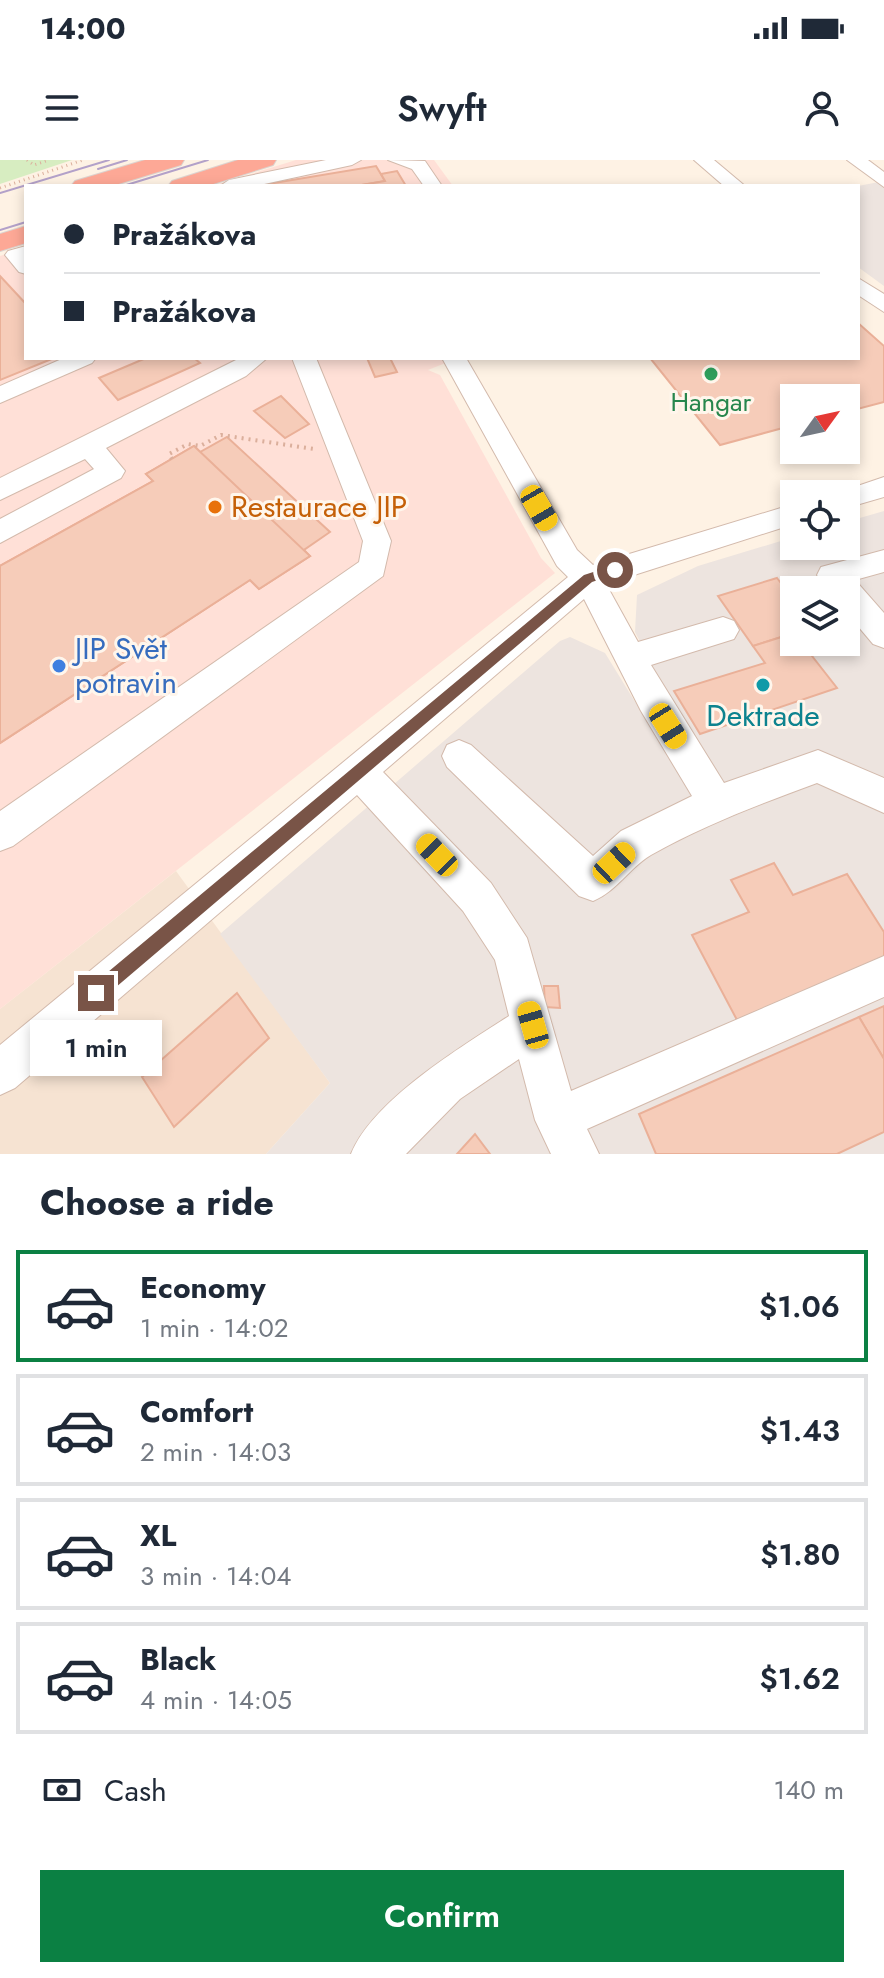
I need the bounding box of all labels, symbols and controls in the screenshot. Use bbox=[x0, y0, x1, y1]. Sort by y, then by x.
text: 14:00 bbox=[40, 7, 126, 50]
text: Swyft bbox=[397, 82, 487, 134]
icon: menu bbox=[40, 86, 84, 130]
icon: person bbox=[800, 86, 844, 130]
text: Pražákova bbox=[112, 213, 256, 256]
text: Pražákova bbox=[112, 290, 256, 333]
marker: Hangar bbox=[702, 365, 720, 383]
place label: Hangar bbox=[671, 383, 752, 421]
north arrow bbox=[780, 384, 860, 464]
map controls bbox=[780, 384, 860, 656]
button: locate bbox=[780, 480, 860, 560]
car bbox=[517, 481, 561, 535]
place label: Restaurace JIP bbox=[231, 485, 407, 528]
marker: Restaurace JIP bbox=[206, 498, 224, 516]
route start bbox=[597, 552, 633, 588]
button: layers bbox=[780, 576, 860, 656]
place label: JIP Svět potravin bbox=[71, 627, 177, 704]
marker: JIP Svět potravin bbox=[50, 657, 68, 675]
marker: Dektrade bbox=[754, 676, 772, 694]
place label: Dektrade bbox=[706, 694, 820, 737]
car bbox=[645, 699, 691, 753]
car bbox=[412, 829, 462, 881]
car bbox=[588, 838, 640, 888]
route end bbox=[78, 975, 114, 1011]
car bbox=[515, 999, 551, 1051]
callout: 1 min bbox=[30, 1021, 162, 1077]
text: 1 min bbox=[64, 1029, 128, 1067]
text: Choose a ride bbox=[40, 1176, 274, 1228]
text: Economy bbox=[140, 1266, 266, 1309]
icon: car bbox=[44, 1270, 116, 1342]
text: $1.06 bbox=[759, 1285, 840, 1328]
text: 1 min · 14:02 bbox=[140, 1309, 289, 1347]
text: Comfort bbox=[140, 1390, 253, 1433]
icon: car bbox=[44, 1394, 116, 1466]
text: $1.43 bbox=[760, 1409, 840, 1452]
text: 2 min · 14:03 bbox=[140, 1433, 291, 1471]
text: XL bbox=[140, 1514, 176, 1557]
icon: car bbox=[44, 1518, 116, 1590]
text: $1.80 bbox=[760, 1533, 840, 1576]
text: 3 min · 14:04 bbox=[140, 1557, 292, 1595]
text: Black bbox=[140, 1638, 216, 1681]
icon: car bbox=[44, 1642, 116, 1714]
text: $1.62 bbox=[759, 1657, 840, 1700]
text: 4 min · 14:05 bbox=[140, 1681, 292, 1719]
icon: cash bbox=[40, 1768, 84, 1812]
text: Cash bbox=[104, 1769, 167, 1812]
text: 140 m bbox=[773, 1771, 844, 1809]
button: Confirm bbox=[40, 1870, 844, 1962]

